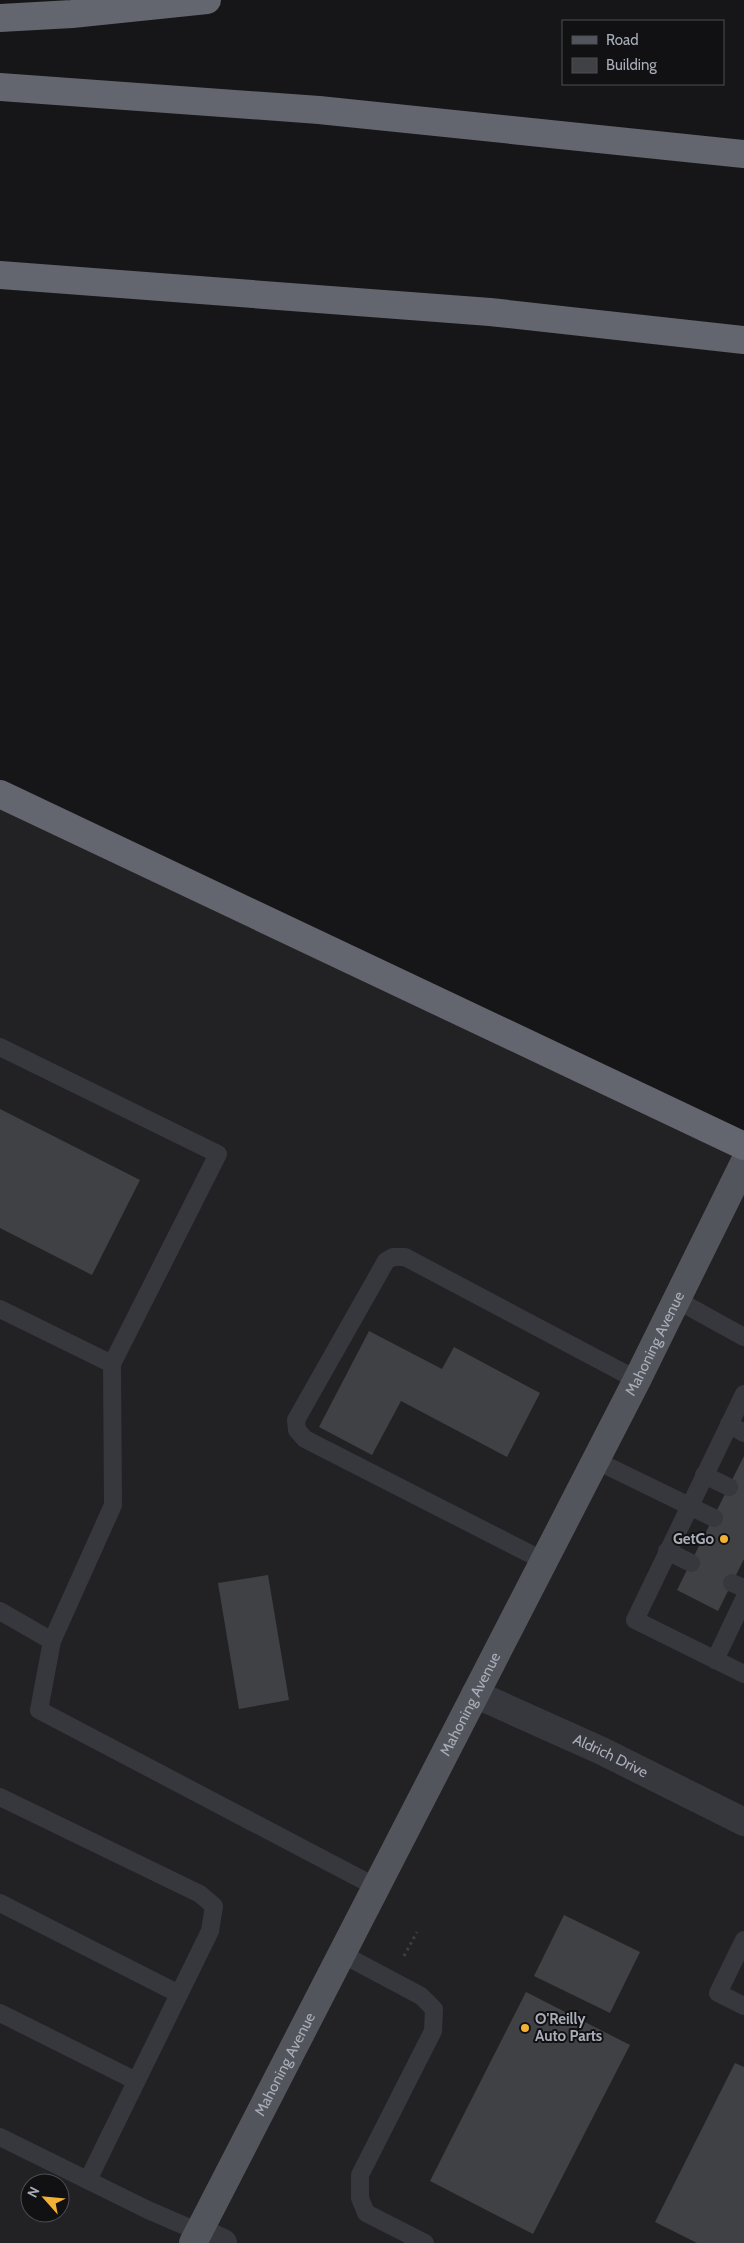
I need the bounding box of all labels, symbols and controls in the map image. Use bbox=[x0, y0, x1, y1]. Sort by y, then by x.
legend bbox=[562, 20, 724, 85]
text: Road bbox=[606, 31, 639, 49]
text: Building bbox=[606, 56, 657, 74]
street label: Mahoning Avenue bbox=[621, 1288, 688, 1399]
place label: GetGo bbox=[673, 1530, 714, 1548]
marker: GetGo bbox=[718, 1533, 730, 1545]
street label: Mahoning Avenue bbox=[436, 1649, 504, 1759]
street label: Aldrich Drive bbox=[570, 1730, 651, 1782]
street label: Mahoning Avenue bbox=[251, 2009, 319, 2119]
place label: O'Reilly Auto Parts bbox=[535, 2010, 602, 2045]
marker: O'Reilly Auto Parts bbox=[519, 2022, 531, 2034]
north arrow bbox=[20, 2173, 70, 2223]
text: N bbox=[23, 2184, 44, 2201]

